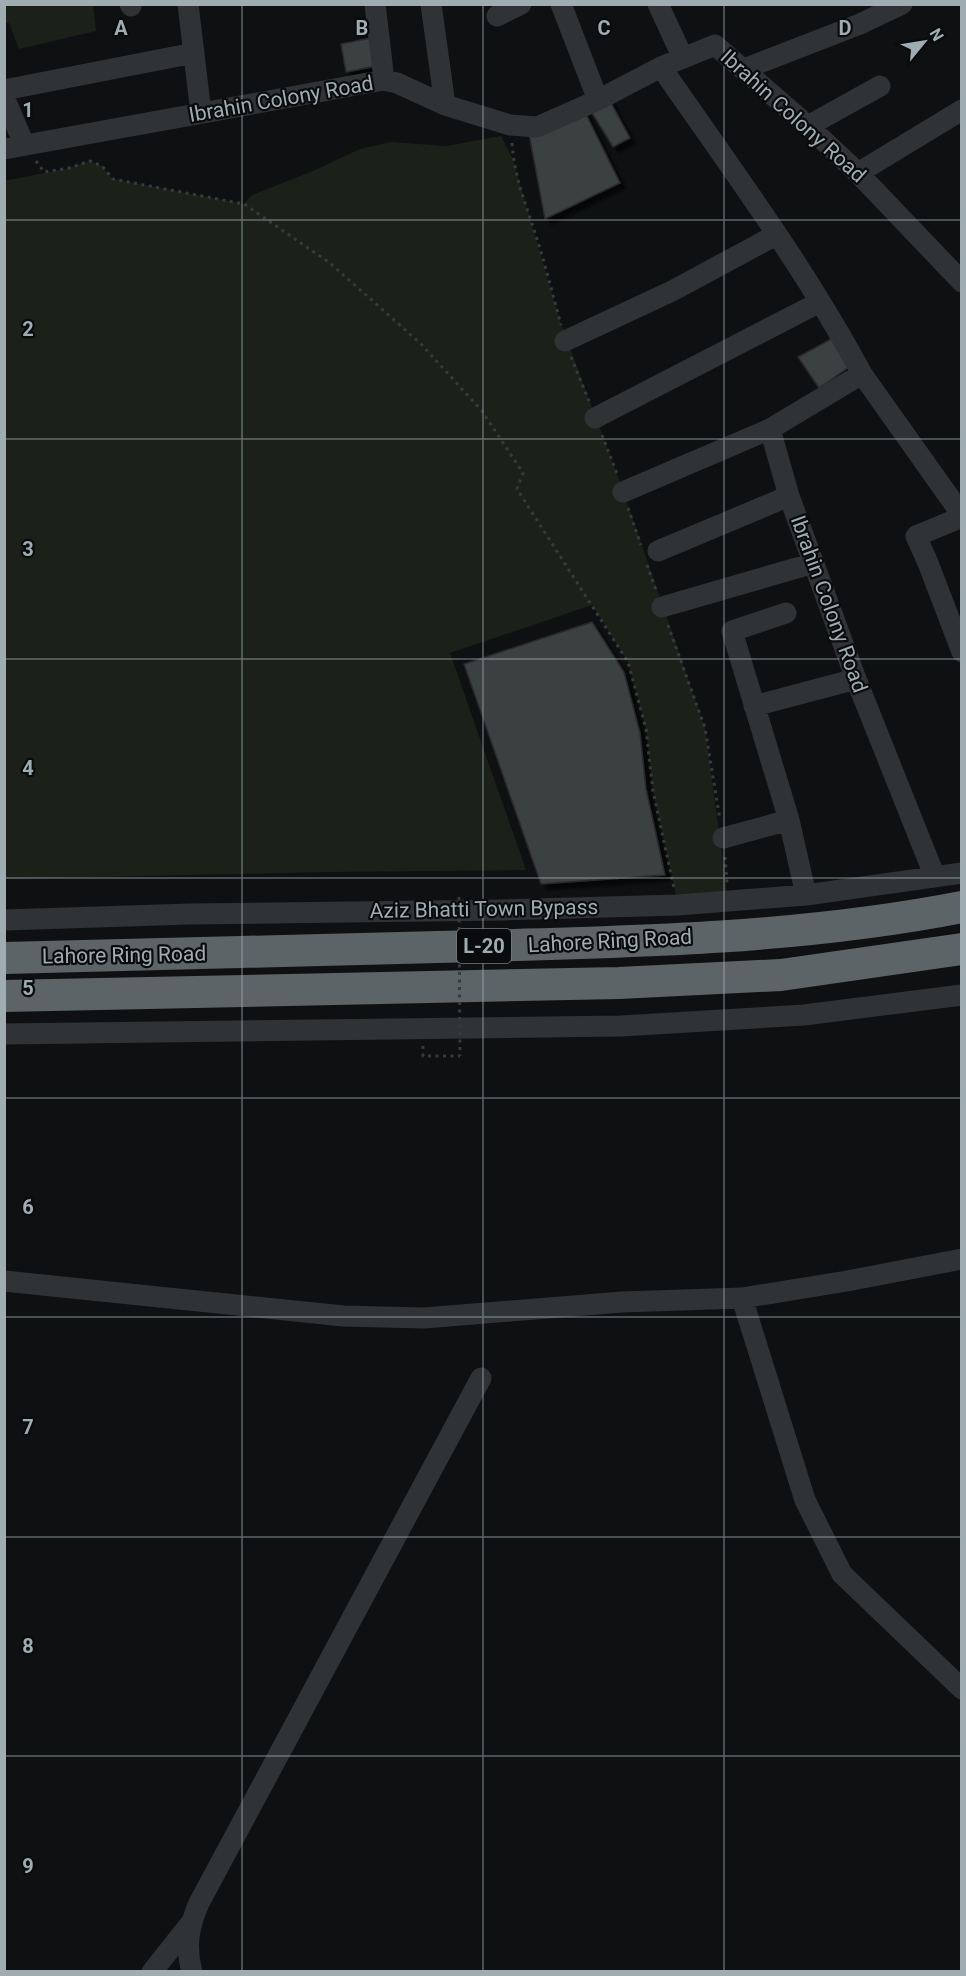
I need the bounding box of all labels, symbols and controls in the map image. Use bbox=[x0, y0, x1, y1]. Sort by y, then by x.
north arrow bbox=[894, 12, 954, 72]
text: A bbox=[114, 16, 128, 40]
text: B bbox=[356, 16, 368, 40]
text: C bbox=[597, 16, 611, 40]
text: D bbox=[839, 16, 852, 40]
text: N bbox=[926, 25, 948, 44]
street label: Ibrahin Colony Road bbox=[716, 45, 870, 187]
street label: Ibrahin Colony Road bbox=[187, 71, 375, 127]
text: 1 bbox=[22, 98, 34, 122]
text: 2 bbox=[22, 317, 34, 341]
street label: Ibrahin Colony Road bbox=[786, 512, 872, 696]
text: 3 bbox=[22, 537, 34, 561]
text: 4 bbox=[22, 756, 34, 780]
street label: Aziz Bhatti Town Bypass bbox=[369, 895, 599, 923]
street label: Lahore Ring Road bbox=[527, 925, 693, 957]
road number: L-20 bbox=[457, 929, 511, 963]
street label: Lahore Ring Road bbox=[42, 942, 206, 968]
text: 5 bbox=[22, 976, 34, 1000]
text: 6 bbox=[22, 1195, 34, 1219]
text: 7 bbox=[22, 1415, 34, 1439]
text: 8 bbox=[22, 1634, 34, 1658]
text: 9 bbox=[22, 1854, 34, 1878]

